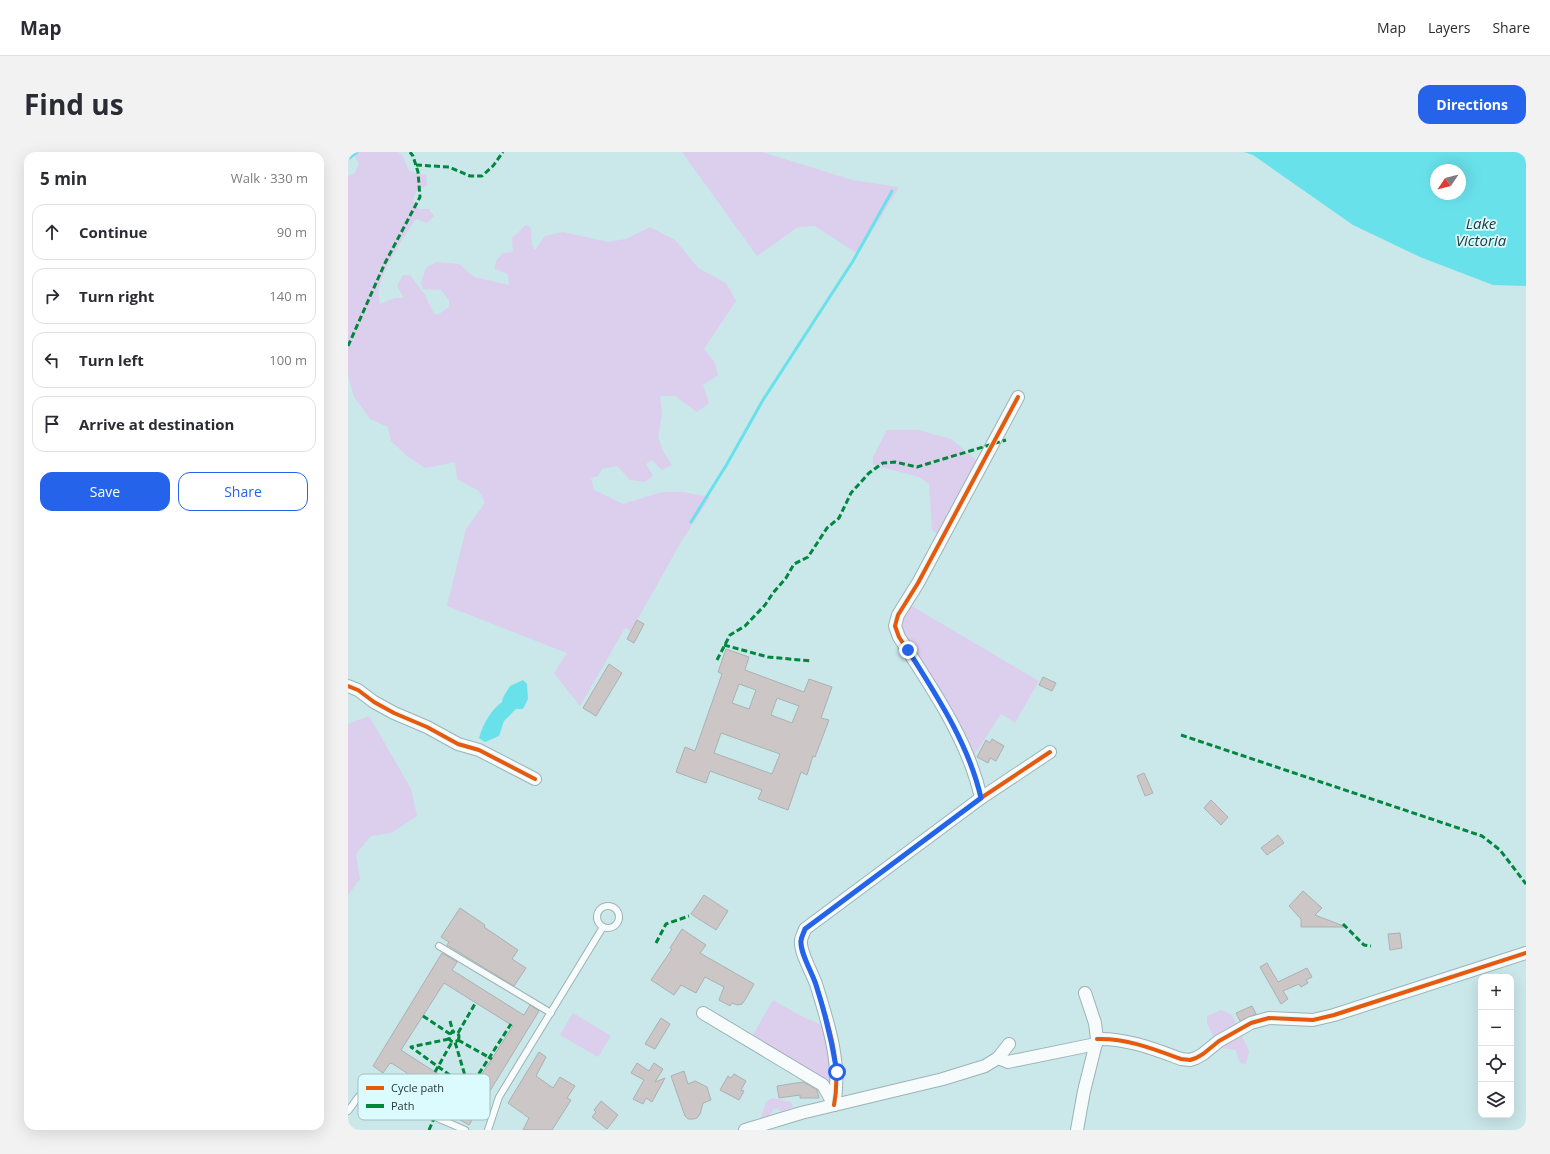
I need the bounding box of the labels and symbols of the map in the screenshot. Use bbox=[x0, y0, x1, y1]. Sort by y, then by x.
north arrow bbox=[1430, 164, 1466, 200]
water label: Lake Victoria bbox=[1456, 213, 1507, 250]
route end bbox=[899, 641, 917, 659]
route start bbox=[828, 1063, 846, 1081]
legend bbox=[358, 1074, 490, 1120]
text: Cycle path bbox=[391, 1080, 444, 1095]
text: Path bbox=[391, 1098, 414, 1113]

